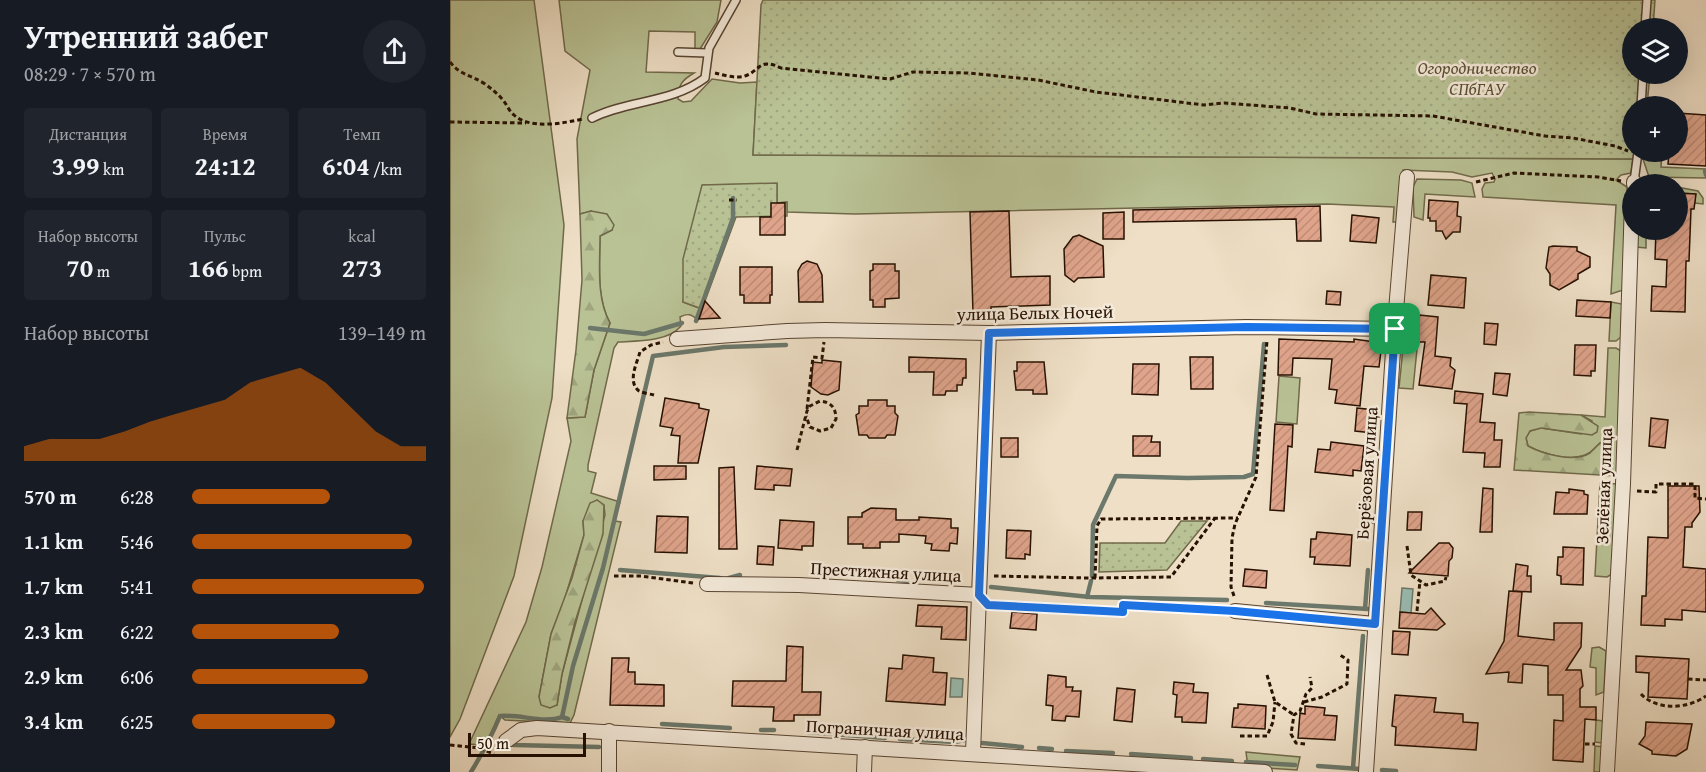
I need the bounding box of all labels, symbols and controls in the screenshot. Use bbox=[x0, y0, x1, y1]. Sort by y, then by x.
text: Утренний забег bbox=[24, 12, 268, 60]
map controls bbox=[1622, 18, 1688, 240]
button: layers bbox=[1622, 18, 1688, 84]
button: share bbox=[363, 20, 426, 83]
park label: Огородничество СПбГАУ bbox=[1418, 54, 1537, 102]
text: 08:29 · 7 × 570 m bbox=[24, 59, 156, 88]
button: + bbox=[1622, 96, 1688, 162]
text: Дистанция bbox=[49, 122, 127, 146]
text: Время bbox=[203, 122, 247, 146]
text: Темп bbox=[344, 122, 380, 146]
text: 3.99 bbox=[52, 146, 100, 185]
text: 24:12 bbox=[194, 146, 256, 185]
text: 6:04 bbox=[322, 146, 370, 185]
text: km bbox=[100, 157, 124, 181]
text: /km bbox=[370, 157, 402, 181]
button: − bbox=[1622, 174, 1688, 240]
text: Набор высоты bbox=[38, 224, 138, 248]
text: Пульс bbox=[204, 224, 246, 248]
text: kcal bbox=[348, 224, 376, 248]
text: 70 bbox=[66, 248, 93, 287]
text: 166 bbox=[188, 248, 228, 287]
text: 273 bbox=[342, 248, 382, 287]
text: m bbox=[93, 259, 110, 283]
text: bpm bbox=[228, 259, 262, 283]
street label: улица Белых Ночей bbox=[955, 298, 1114, 327]
pin bbox=[1369, 303, 1420, 354]
icon: arrive bbox=[1378, 312, 1411, 345]
text: Набор высоты bbox=[24, 318, 149, 347]
text: 139–149 m bbox=[338, 318, 426, 347]
street label: Берёзовая улица bbox=[1348, 405, 1385, 540]
street label: Зелёная улица bbox=[1588, 427, 1619, 545]
text: 570 m bbox=[24, 482, 77, 511]
text: 6:28 bbox=[120, 482, 154, 511]
text: 1.1 km bbox=[24, 527, 83, 556]
text: 5:46 bbox=[120, 527, 154, 556]
street label: Престижная улица bbox=[810, 554, 963, 589]
text: 1.7 km bbox=[24, 572, 83, 601]
text: 5:41 bbox=[120, 572, 154, 601]
text: 2.3 km bbox=[24, 617, 83, 646]
text: 6:22 bbox=[120, 617, 154, 646]
text: 2.9 km bbox=[24, 662, 83, 691]
text: 6:06 bbox=[120, 662, 154, 691]
text: 3.4 km bbox=[24, 707, 83, 736]
text: 6:25 bbox=[120, 707, 154, 736]
street label: Пограничная улица bbox=[805, 712, 965, 747]
scale bar bbox=[468, 730, 586, 758]
text: 50 m bbox=[477, 731, 509, 755]

